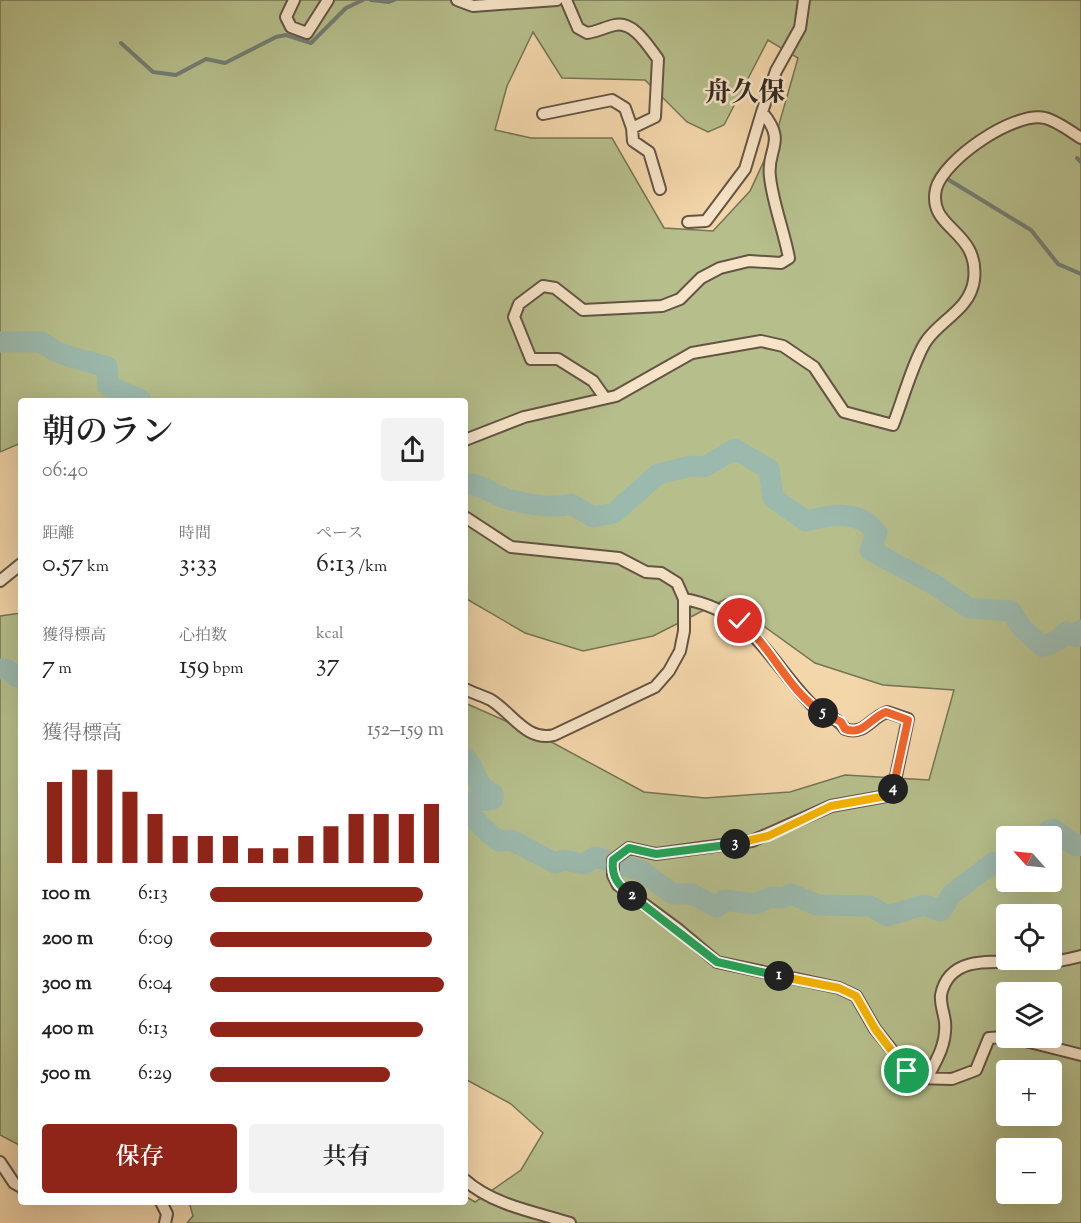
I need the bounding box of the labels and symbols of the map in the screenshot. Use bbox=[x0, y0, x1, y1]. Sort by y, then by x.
district label: 舟久保 bbox=[705, 75, 786, 114]
pin bbox=[714, 595, 765, 646]
pin: 5 bbox=[808, 698, 838, 728]
pin: 4 bbox=[878, 774, 908, 804]
north arrow bbox=[996, 826, 1062, 892]
pin: 3 bbox=[720, 829, 750, 859]
pin: 2 bbox=[617, 881, 647, 911]
pin: 1 bbox=[764, 961, 794, 991]
pin bbox=[881, 1045, 932, 1096]

